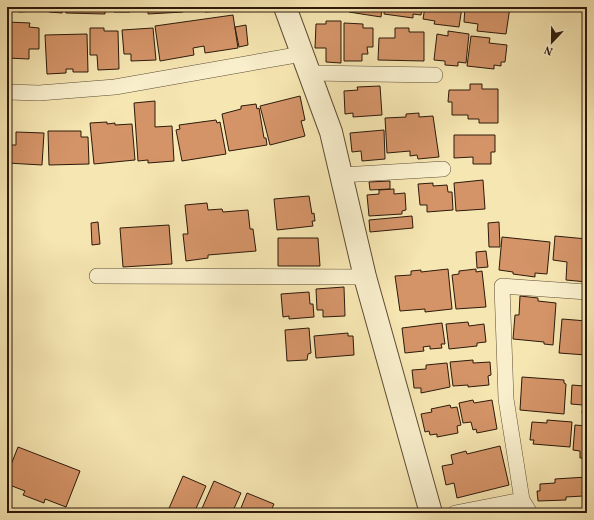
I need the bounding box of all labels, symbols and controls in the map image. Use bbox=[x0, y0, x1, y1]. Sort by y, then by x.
north arrow bbox=[532, 22, 572, 62]
text: N bbox=[542, 41, 555, 58]

